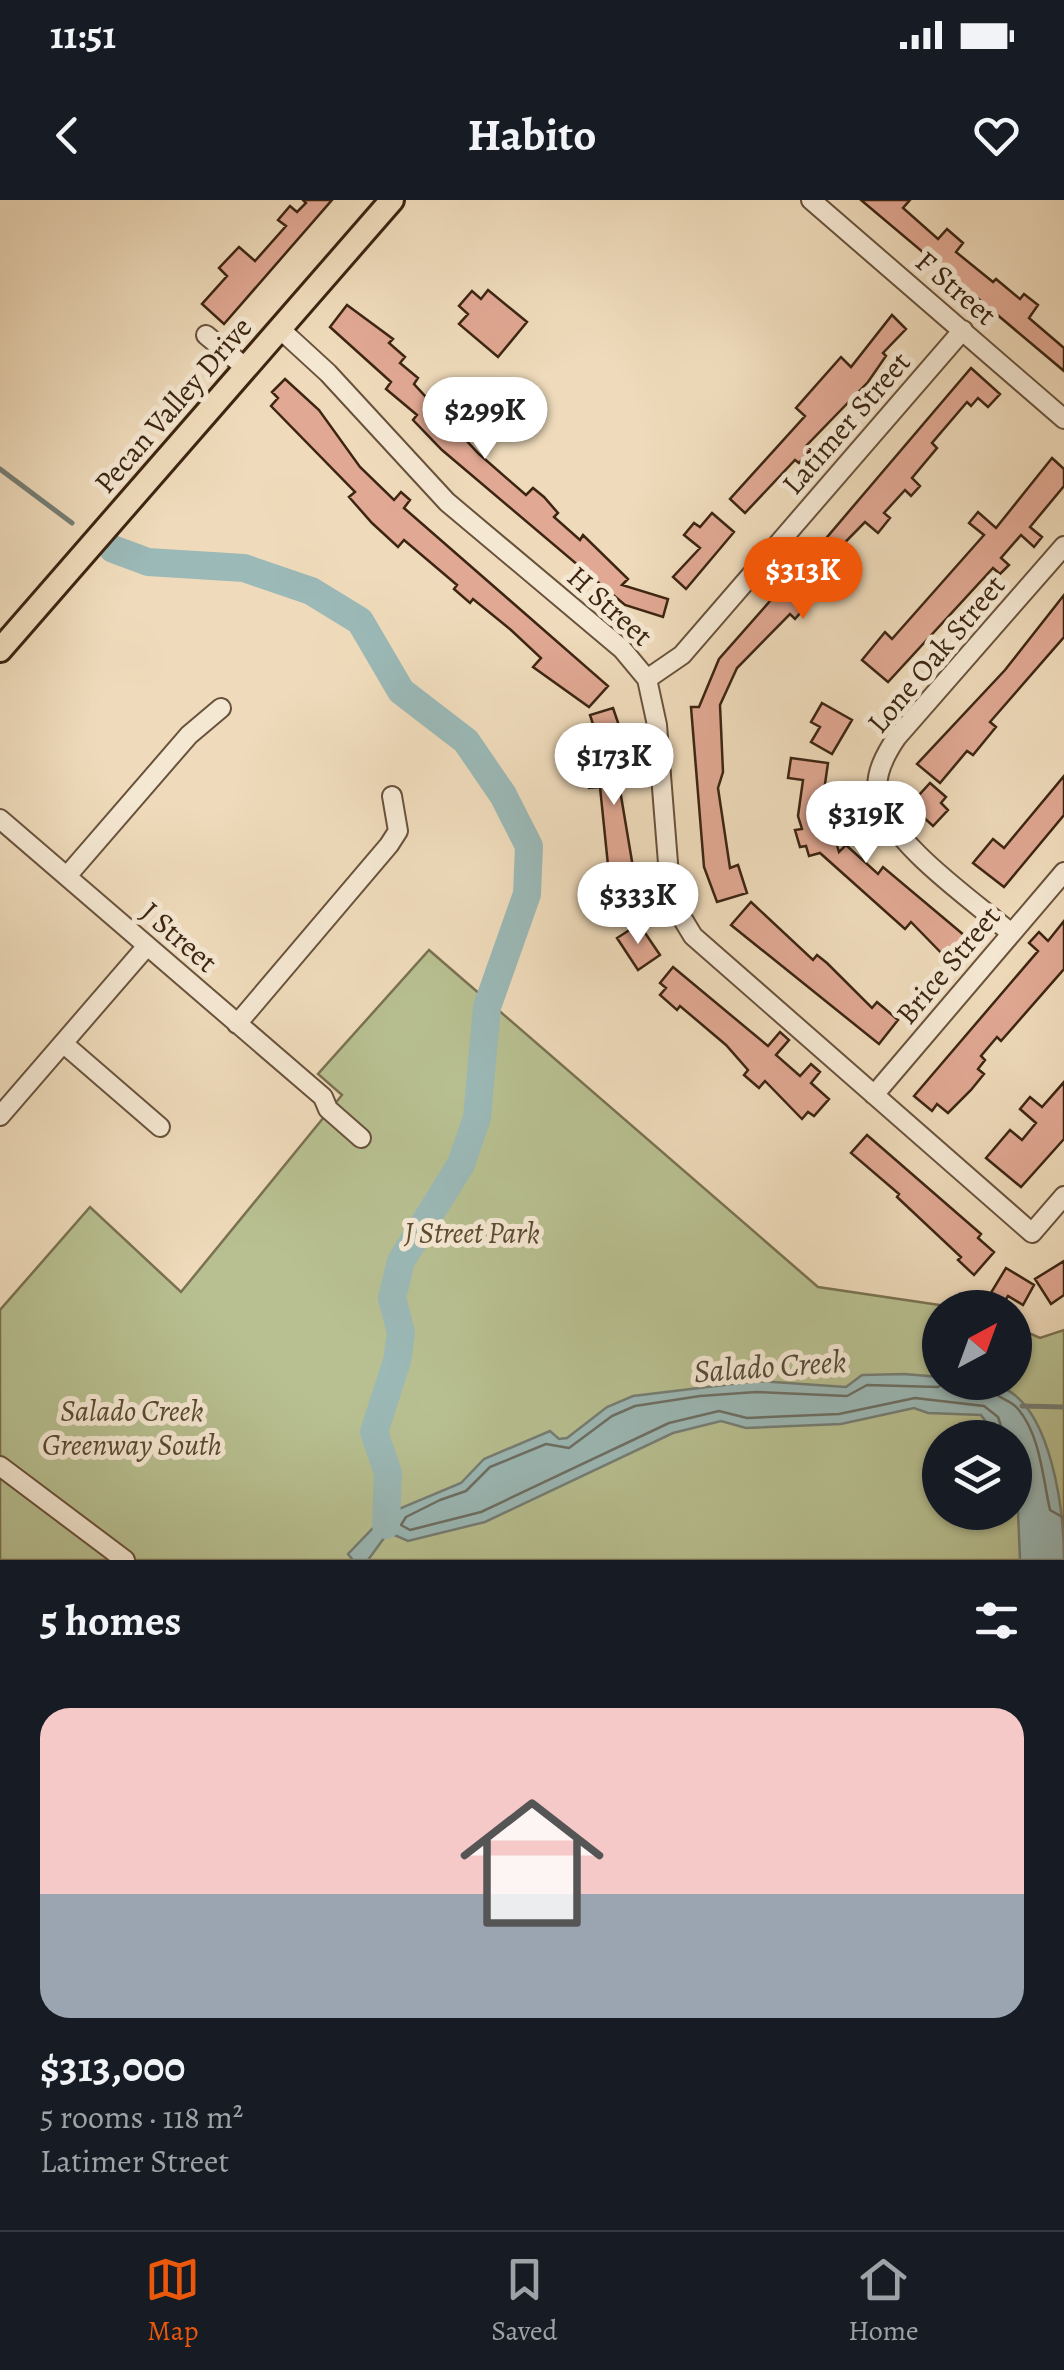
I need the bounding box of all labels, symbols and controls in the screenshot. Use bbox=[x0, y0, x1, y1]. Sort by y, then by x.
text: 11:51 bbox=[50, 9, 116, 61]
text: Habito bbox=[467, 104, 597, 166]
icon: back bbox=[40, 108, 95, 163]
icon: heart bbox=[969, 108, 1024, 163]
street label: F Street bbox=[907, 242, 1005, 334]
street label: Pecan Valley Drive bbox=[85, 308, 261, 502]
street label: Latimer Street bbox=[773, 343, 919, 503]
pin: $299K bbox=[415, 377, 555, 462]
text: $299K bbox=[444, 387, 526, 431]
pin: $313K bbox=[733, 537, 873, 622]
text: $313K bbox=[766, 547, 840, 591]
street label: H Street bbox=[559, 557, 661, 655]
street label: Lone Oak Street bbox=[858, 566, 1014, 742]
pin: $173K bbox=[544, 723, 684, 808]
text: $173K bbox=[577, 733, 651, 777]
pin: $319K bbox=[796, 781, 936, 866]
text: $319K bbox=[828, 791, 904, 835]
pin: $333K bbox=[568, 862, 708, 947]
text: $333K bbox=[599, 872, 677, 916]
street label: J Street bbox=[132, 893, 226, 982]
street label: Brice Street bbox=[887, 897, 1009, 1033]
park label: J Street Park bbox=[403, 1213, 540, 1253]
north arrow bbox=[922, 1290, 1032, 1400]
map controls bbox=[922, 1290, 1032, 1530]
water label: Salado Creek bbox=[692, 1339, 848, 1393]
park label: Salado Creek Greenway South bbox=[42, 1391, 222, 1465]
button: layers bbox=[922, 1420, 1032, 1530]
text: 5 homes bbox=[40, 1592, 181, 1649]
icon: filters bbox=[969, 1593, 1024, 1648]
icon: home bbox=[442, 1773, 622, 1953]
text: $313,000 bbox=[40, 2038, 185, 2095]
text: 5 rooms · 118 m² bbox=[40, 2095, 243, 2139]
text: Latimer Street bbox=[40, 2139, 229, 2183]
tab: Map bbox=[145, 2252, 200, 2350]
tab: Saved bbox=[491, 2252, 558, 2350]
tab: Home bbox=[848, 2252, 919, 2350]

